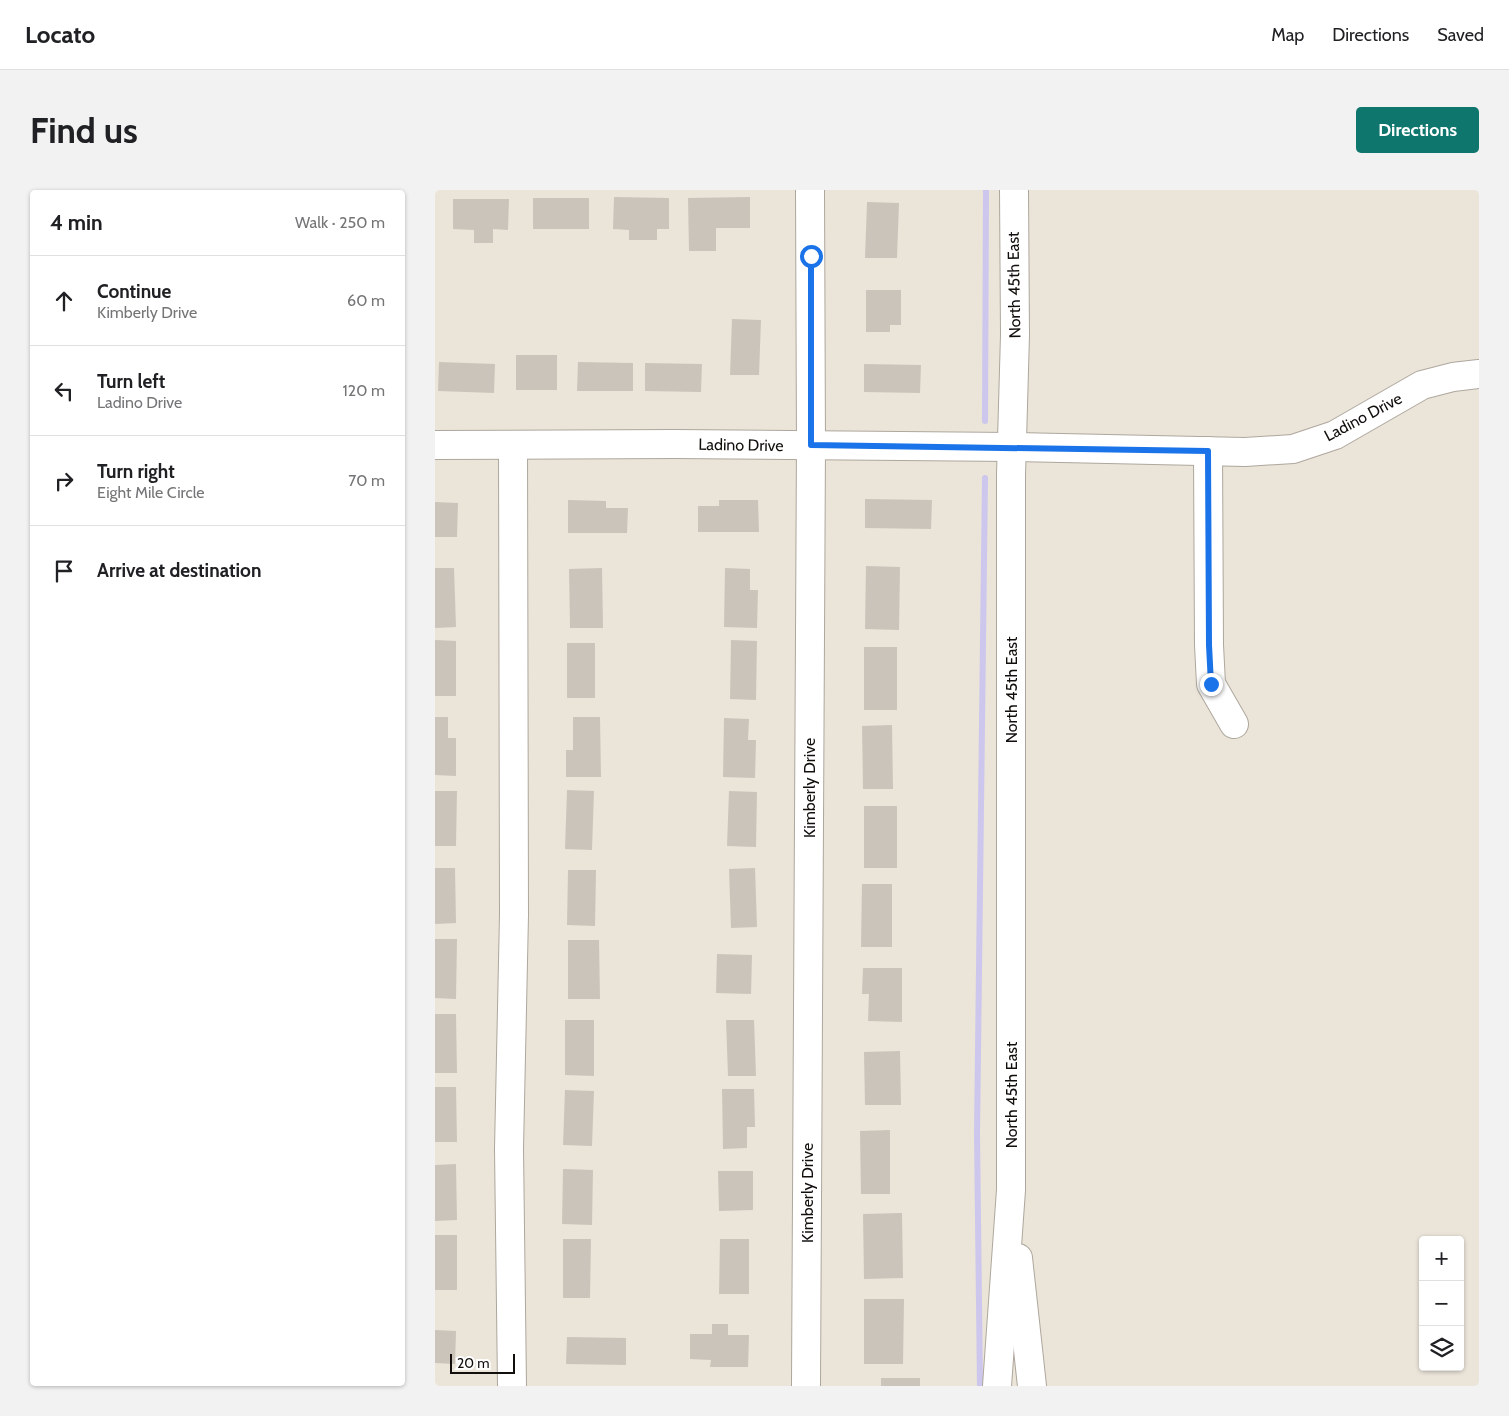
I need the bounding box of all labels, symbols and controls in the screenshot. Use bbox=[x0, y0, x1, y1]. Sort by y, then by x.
text: Locato bbox=[25, 20, 95, 49]
text: Map bbox=[1271, 24, 1304, 46]
text: Directions bbox=[1332, 24, 1409, 46]
text: Saved bbox=[1437, 24, 1484, 46]
button: Directions bbox=[1356, 107, 1479, 153]
text: Find us bbox=[30, 109, 138, 152]
text: 4 min bbox=[50, 210, 103, 235]
text: Walk · 250 m bbox=[295, 213, 385, 232]
street label: North 45th East bbox=[1004, 231, 1024, 339]
route start bbox=[800, 245, 823, 268]
text: Continue bbox=[97, 280, 171, 303]
icon: ahead bbox=[50, 287, 78, 315]
text: 60 m bbox=[347, 291, 385, 310]
text: Kimberly Drive bbox=[97, 303, 197, 322]
text: Turn left bbox=[97, 370, 165, 393]
icon: left bbox=[50, 377, 78, 405]
text: 120 m bbox=[343, 381, 385, 400]
street label: Ladino Drive bbox=[1321, 389, 1405, 445]
text: Ladino Drive bbox=[97, 393, 182, 412]
street label: Ladino Drive bbox=[698, 435, 784, 455]
text: Turn right bbox=[97, 460, 175, 483]
icon: right bbox=[50, 467, 78, 495]
text: 70 m bbox=[348, 471, 385, 490]
text: Eight Mile Circle bbox=[97, 483, 205, 502]
icon: arrive bbox=[50, 557, 78, 585]
text: Arrive at destination bbox=[97, 559, 261, 582]
street label: North 45th East bbox=[1002, 636, 1021, 743]
route end bbox=[1200, 673, 1223, 696]
street label: Kimberly Drive bbox=[800, 738, 819, 838]
street label: North 45th East bbox=[1002, 1041, 1021, 1148]
street label: Kimberly Drive bbox=[798, 1143, 817, 1243]
map controls bbox=[1419, 1236, 1464, 1371]
button: + bbox=[1419, 1236, 1464, 1281]
button: − bbox=[1419, 1281, 1464, 1326]
button: layers bbox=[1419, 1326, 1464, 1371]
scale bar bbox=[450, 1351, 515, 1374]
text: 20 m bbox=[457, 1354, 490, 1372]

